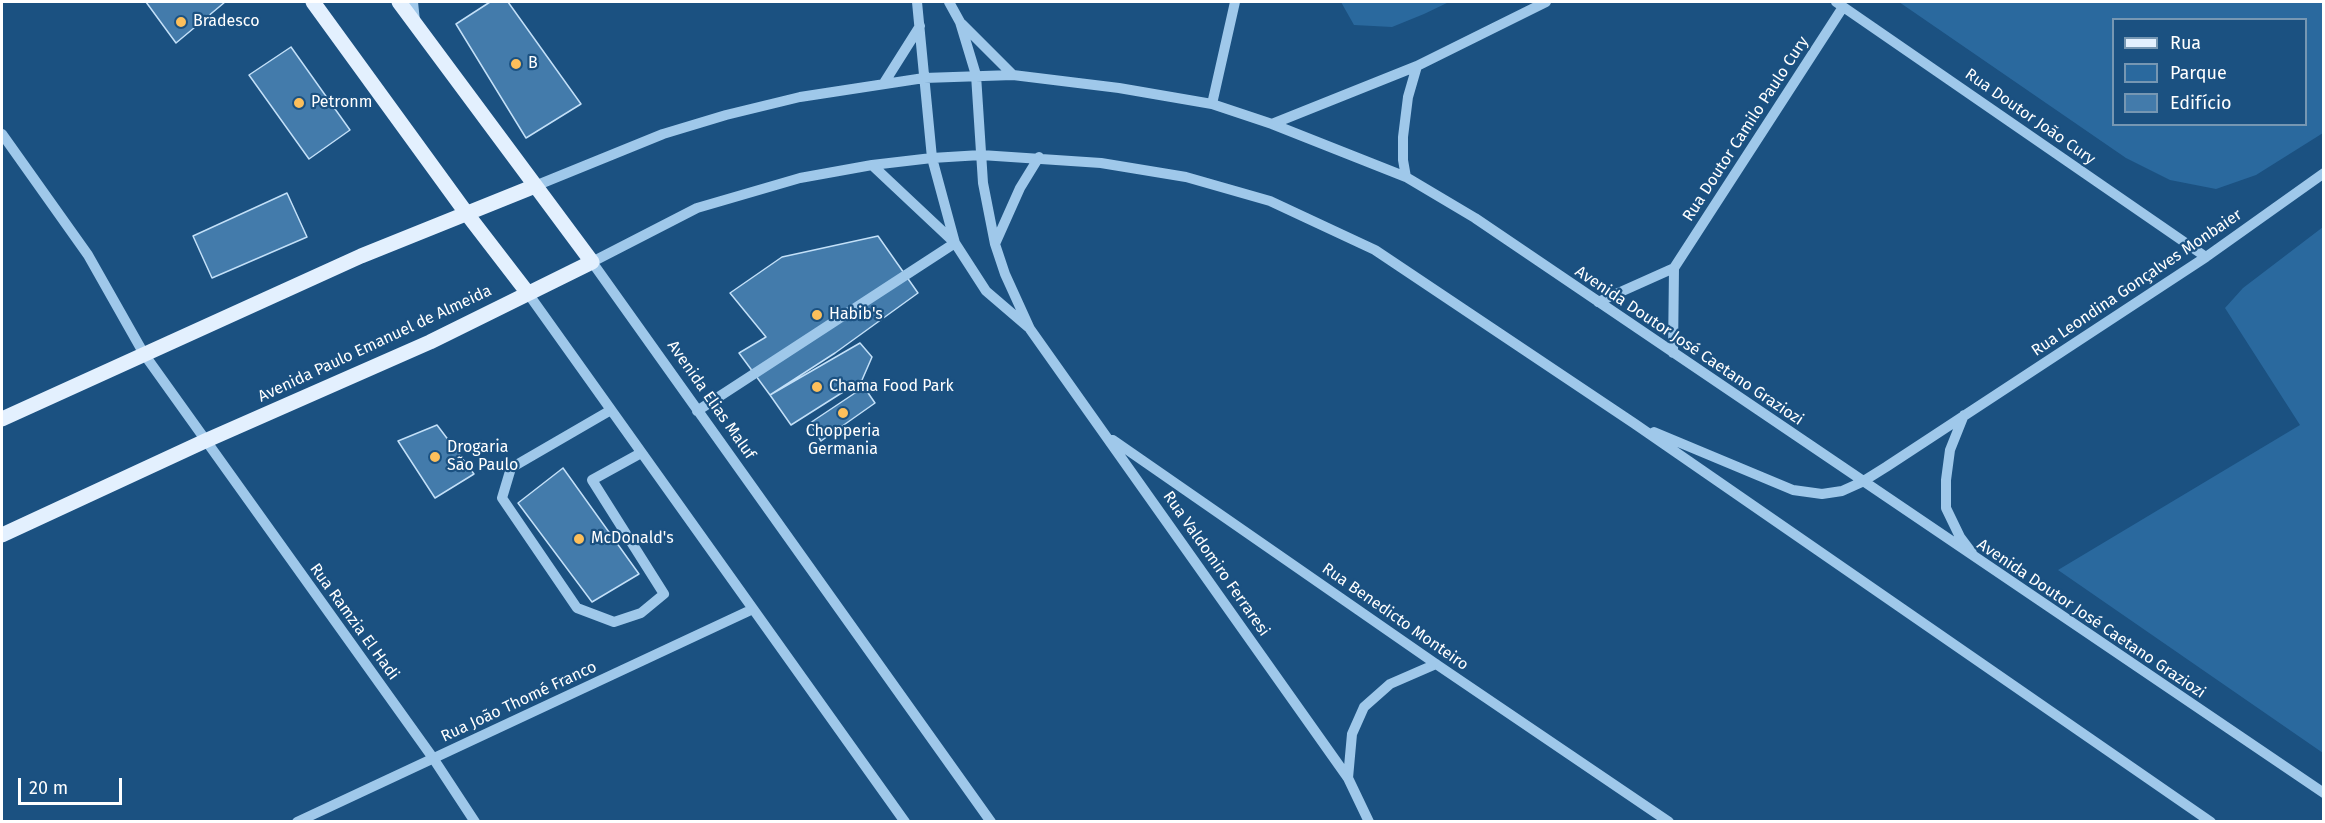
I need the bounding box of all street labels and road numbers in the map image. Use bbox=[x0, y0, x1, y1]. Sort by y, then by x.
street label: Rua Doutor Camilo Paulo Cury bbox=[1679, 33, 1813, 225]
street label: Rua Doutor João Cury bbox=[1961, 65, 2099, 169]
street label: Rua Leondina Gonçalves Monbaier bbox=[2028, 205, 2246, 361]
street label: Avenida Doutor José Caetano Graziozi bbox=[1571, 262, 1807, 430]
street label: Avenida Paulo Emanuel de Almeida bbox=[255, 281, 495, 407]
street label: Avenida Elias Maluf bbox=[663, 337, 759, 463]
street label: Rua Valdomiro Ferraresi bbox=[1159, 488, 1273, 640]
street label: Avenida Doutor José Caetano Graziozi bbox=[1973, 535, 2209, 703]
street label: Rua Benedicto Monteiro bbox=[1318, 559, 1472, 675]
street label: Rua Ramzia El Hadi bbox=[305, 560, 403, 684]
street label: Rua João Thomé Franco bbox=[438, 657, 600, 747]

